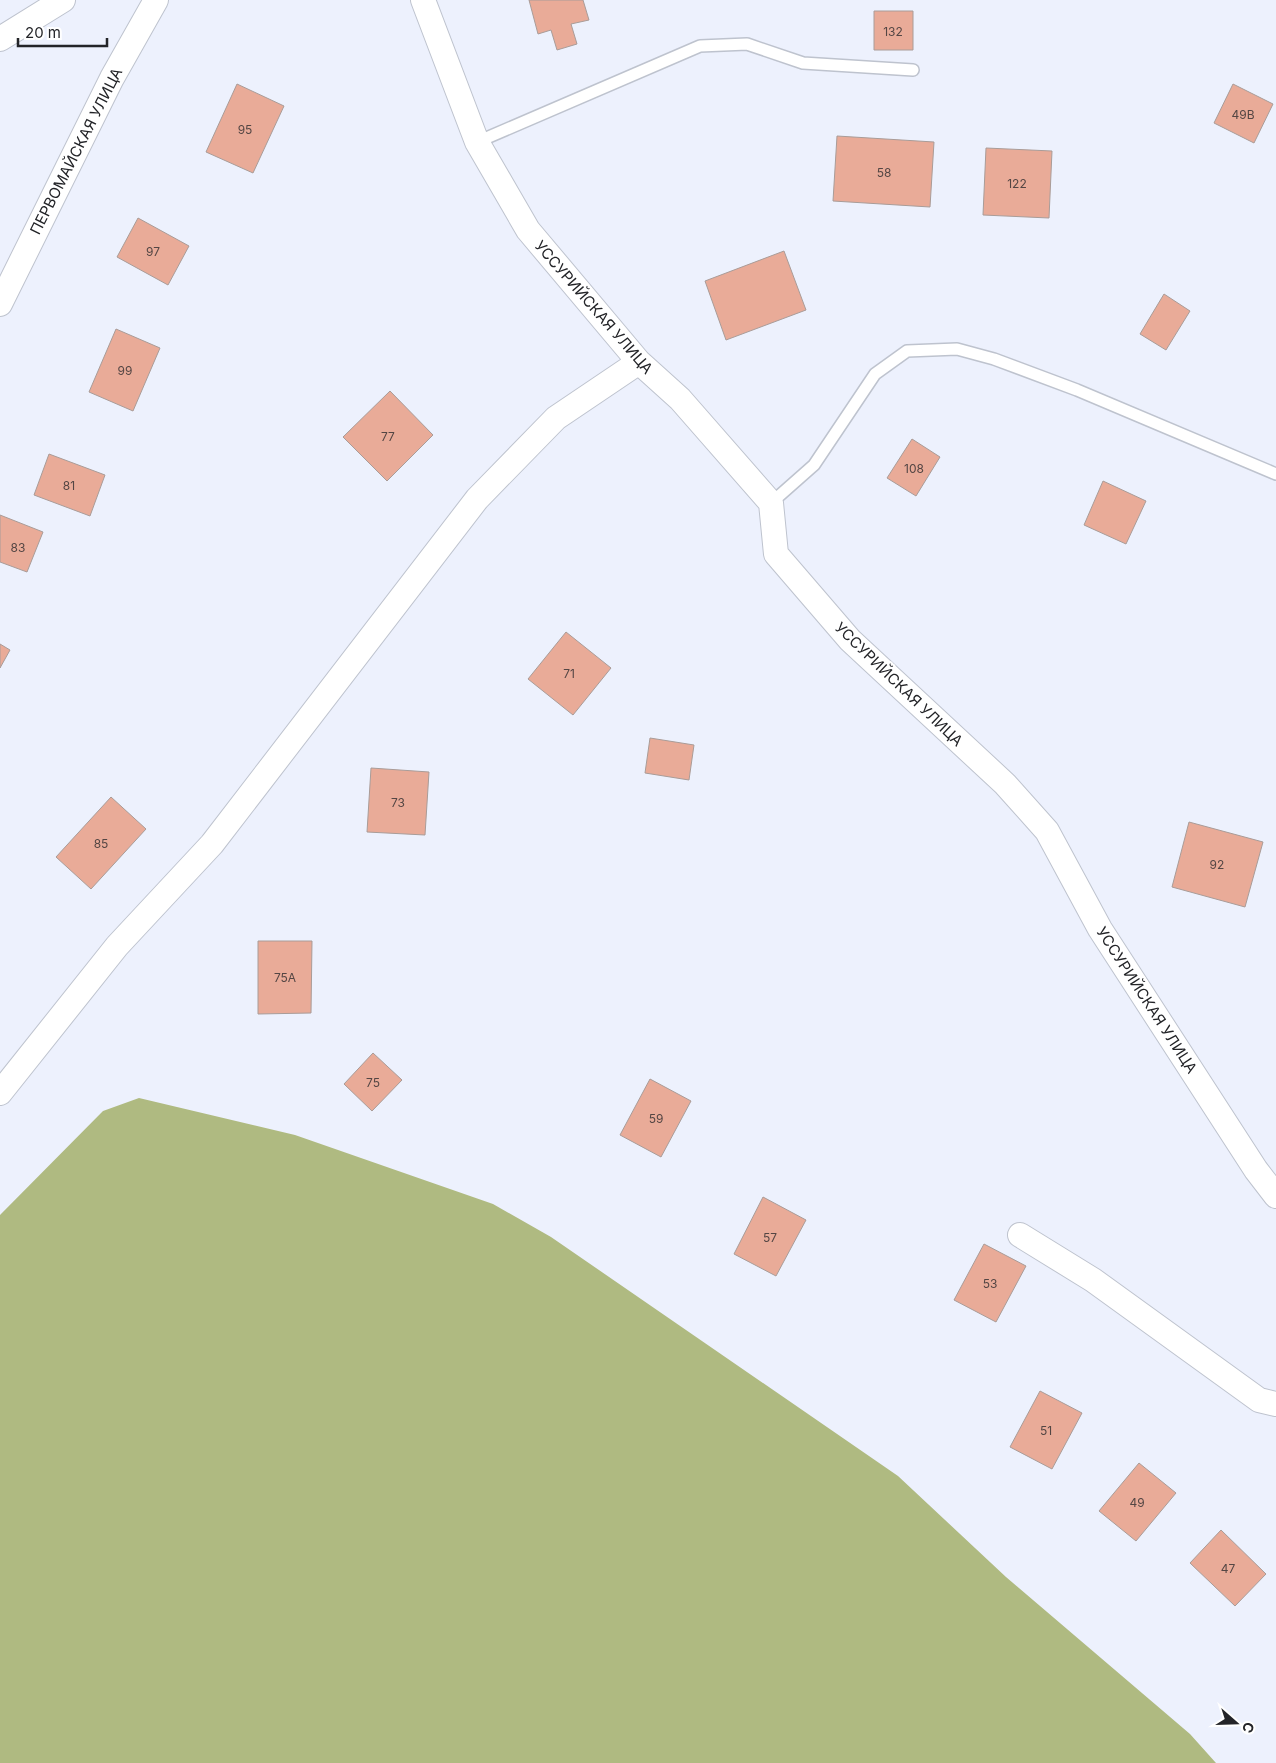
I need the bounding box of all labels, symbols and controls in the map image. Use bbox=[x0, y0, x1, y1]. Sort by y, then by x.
scale bar bbox=[18, 15, 106, 47]
text: 20 m bbox=[25, 23, 61, 42]
house number: 132 bbox=[883, 24, 903, 39]
street label: ПЕРВОМАЙСКАЯ УЛИЦА bbox=[26, 64, 126, 238]
house number: 49В bbox=[1231, 107, 1255, 122]
house number: 95 bbox=[238, 122, 252, 137]
house number: 58 bbox=[877, 165, 891, 180]
house number: 122 bbox=[1007, 176, 1027, 191]
street label: УССУРИЙСКАЯ УЛИЦА bbox=[531, 236, 657, 378]
house number: 97 bbox=[146, 244, 160, 259]
house number: 99 bbox=[118, 363, 132, 378]
house number: 77 bbox=[381, 429, 395, 444]
house number: 108 bbox=[904, 461, 924, 476]
house number: 81 bbox=[63, 478, 75, 493]
house number: 83 bbox=[11, 540, 25, 555]
street label: УССУРИЙСКАЯ УЛИЦА bbox=[831, 618, 967, 750]
house number: 71 bbox=[563, 666, 575, 681]
house number: 73 bbox=[391, 795, 405, 810]
house number: 85 bbox=[94, 836, 108, 851]
house number: 92 bbox=[1210, 857, 1224, 872]
street label: УССУРИЙСКАЯ УЛИЦА bbox=[1093, 923, 1201, 1077]
house number: 75А bbox=[274, 970, 296, 985]
house number: 75 bbox=[366, 1075, 380, 1090]
house number: 59 bbox=[649, 1111, 663, 1126]
house number: 57 bbox=[763, 1230, 777, 1245]
house number: 53 bbox=[983, 1276, 997, 1291]
house number: 51 bbox=[1040, 1423, 1052, 1438]
house number: 49 bbox=[1129, 1495, 1145, 1510]
house number: 47 bbox=[1221, 1561, 1235, 1576]
north arrow bbox=[1211, 1698, 1261, 1748]
text: С bbox=[1239, 1720, 1258, 1735]

